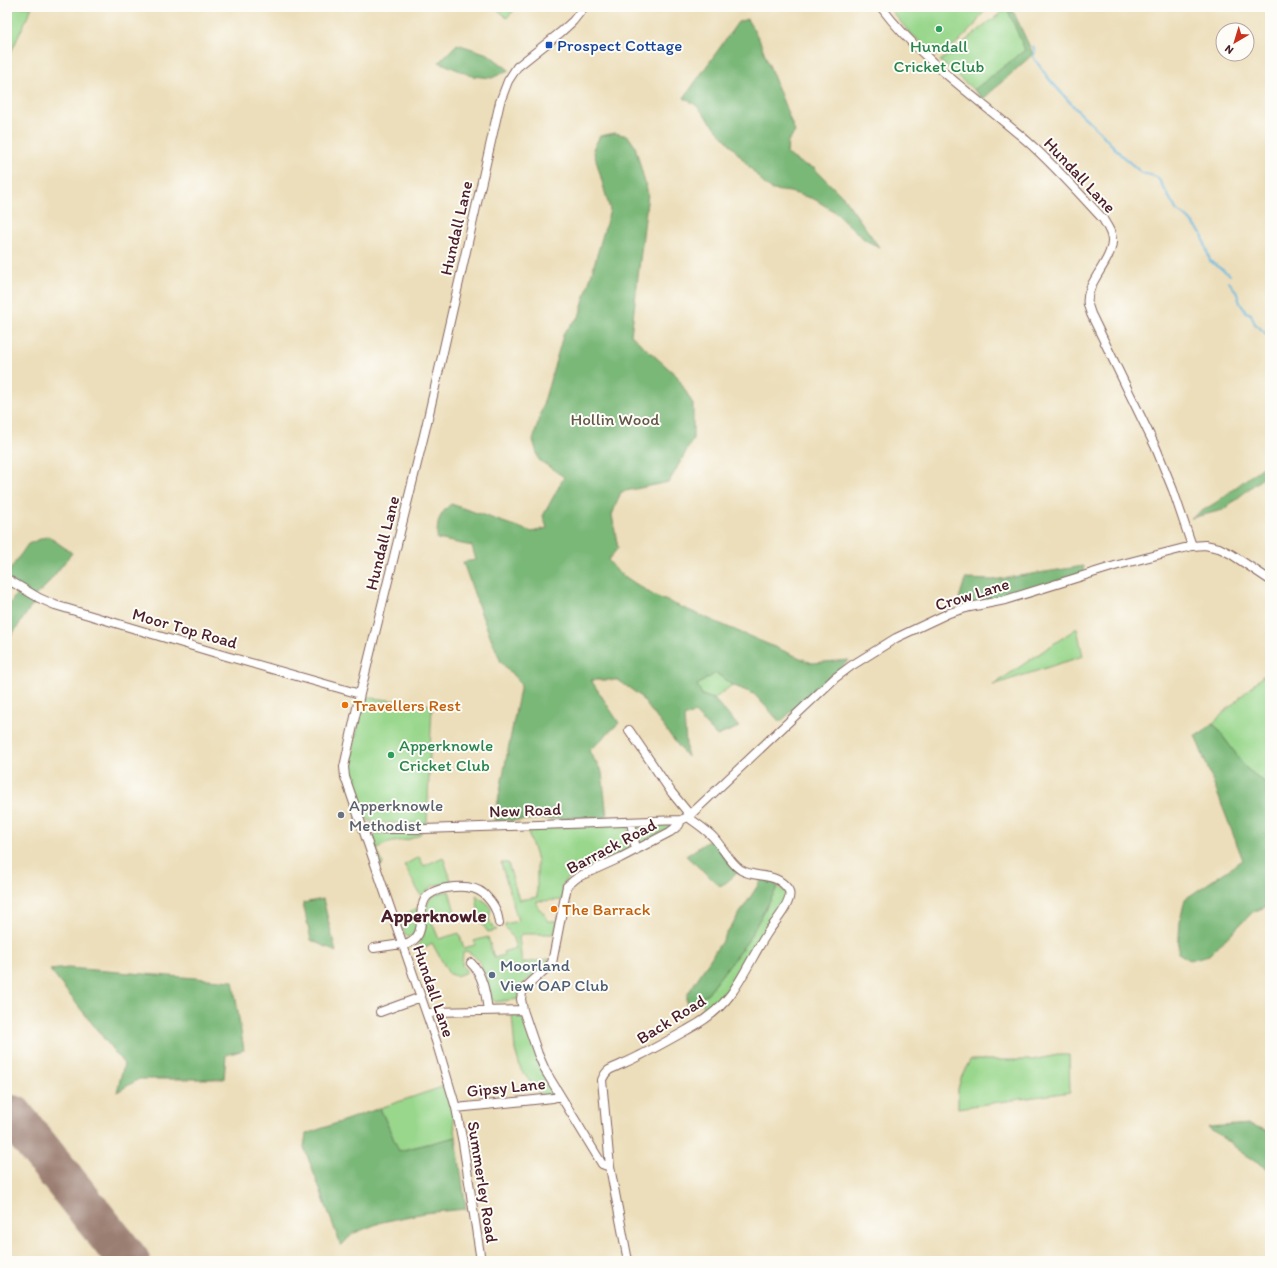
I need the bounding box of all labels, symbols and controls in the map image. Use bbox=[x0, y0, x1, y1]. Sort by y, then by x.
north arrow bbox=[1215, 22, 1255, 62]
marker: Hundall Cricket Club bbox=[934, 24, 944, 34]
place label: Prospect Cottage bbox=[557, 35, 682, 55]
place label: Hundall Cricket Club bbox=[894, 36, 984, 76]
marker: Prospect Cottage bbox=[544, 40, 554, 50]
text: N bbox=[1222, 42, 1236, 57]
street label: Hundall Lane bbox=[1040, 133, 1120, 217]
street label: Hundall Lane bbox=[435, 179, 477, 277]
park label: Hollin Wood bbox=[570, 409, 660, 429]
street label: Hundall Lane bbox=[361, 494, 403, 592]
street label: Crow Lane bbox=[933, 573, 1011, 615]
street label: Moor Top Road bbox=[130, 603, 241, 653]
place label: Travellers Rest bbox=[353, 695, 461, 715]
marker: Travellers Rest bbox=[340, 700, 350, 710]
place label: Apperknowle Cricket Club bbox=[399, 735, 493, 775]
marker: Apperknowle Cricket Club bbox=[386, 750, 396, 760]
place label: Apperknowle Methodist bbox=[349, 795, 443, 835]
street label: New Road bbox=[489, 799, 561, 821]
marker: Apperknowle Methodist bbox=[336, 810, 346, 820]
street label: Barrack Road bbox=[563, 814, 659, 878]
place label: The Barrack bbox=[562, 899, 651, 919]
district label: Apperknowle bbox=[380, 904, 487, 927]
marker: The Barrack bbox=[549, 904, 559, 914]
street label: Hundall Lane bbox=[409, 942, 459, 1040]
place label: Moorland View OAP Club bbox=[500, 955, 609, 995]
marker: Moorland View OAP Club bbox=[487, 970, 497, 980]
street label: Back Road bbox=[633, 990, 710, 1048]
street label: Gipsy Lane bbox=[466, 1073, 546, 1101]
street label: Summerley Road bbox=[463, 1120, 503, 1245]

